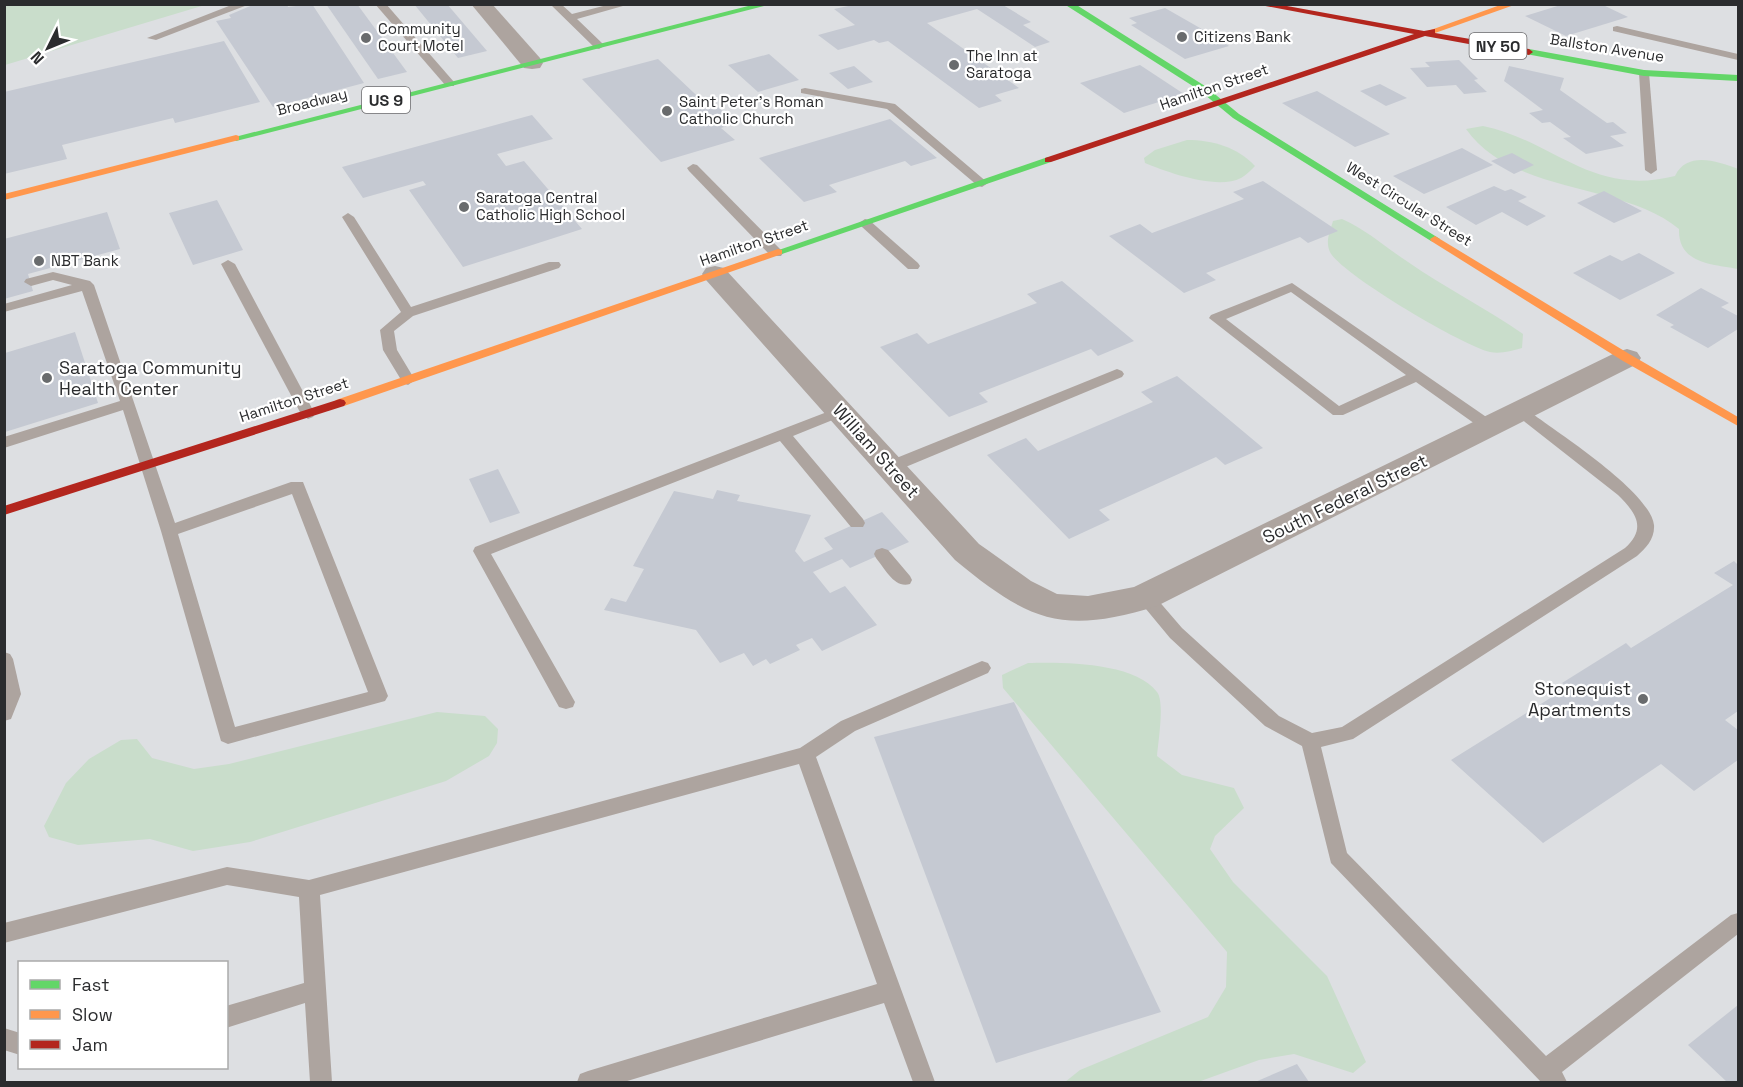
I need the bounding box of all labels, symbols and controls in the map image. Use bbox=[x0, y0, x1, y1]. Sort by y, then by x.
north arrow bbox=[18, 18, 78, 78]
place label: Community Court Motel bbox=[378, 19, 464, 55]
place label: Citizens Bank bbox=[1194, 27, 1291, 46]
street label: Ballston Avenue bbox=[1549, 29, 1666, 66]
marker: Citizens Bank bbox=[1175, 30, 1189, 44]
marker: Community Court Motel bbox=[359, 31, 373, 45]
road number: NY 50 bbox=[1470, 33, 1526, 59]
place label: The Inn at Saratoga bbox=[966, 46, 1038, 82]
text: N bbox=[26, 47, 49, 69]
marker: The Inn at Saratoga bbox=[947, 58, 961, 72]
street label: Hamilton Street bbox=[1157, 59, 1271, 114]
street label: Broadway bbox=[275, 84, 349, 119]
road number: US 9 bbox=[362, 87, 410, 113]
place label: Saint Peter's Roman Catholic Church bbox=[679, 92, 824, 128]
marker: Saint Peter's Roman Catholic Church bbox=[660, 104, 674, 118]
street label: West Circular Street bbox=[1343, 157, 1476, 250]
place label: Saratoga Central Catholic High School bbox=[476, 188, 625, 224]
marker: Saratoga Central Catholic High School bbox=[457, 200, 471, 214]
street label: Hamilton Street bbox=[697, 215, 811, 270]
place label: NBT Bank bbox=[51, 251, 119, 270]
marker: NBT Bank bbox=[32, 254, 46, 268]
place label: Saratoga Community Health Center bbox=[59, 356, 242, 400]
marker: Saratoga Community Health Center bbox=[40, 371, 54, 385]
street label: Hamilton Street bbox=[237, 373, 351, 426]
street label: William Street bbox=[828, 399, 925, 503]
street label: South Federal Street bbox=[1259, 449, 1431, 548]
place label: Stonequist Apartments bbox=[1528, 677, 1631, 721]
marker: Stonequist Apartments bbox=[1636, 692, 1650, 706]
legend bbox=[18, 961, 228, 1069]
text: Fast bbox=[72, 973, 109, 996]
text: Slow bbox=[72, 1003, 113, 1026]
text: Jam bbox=[72, 1033, 108, 1056]

